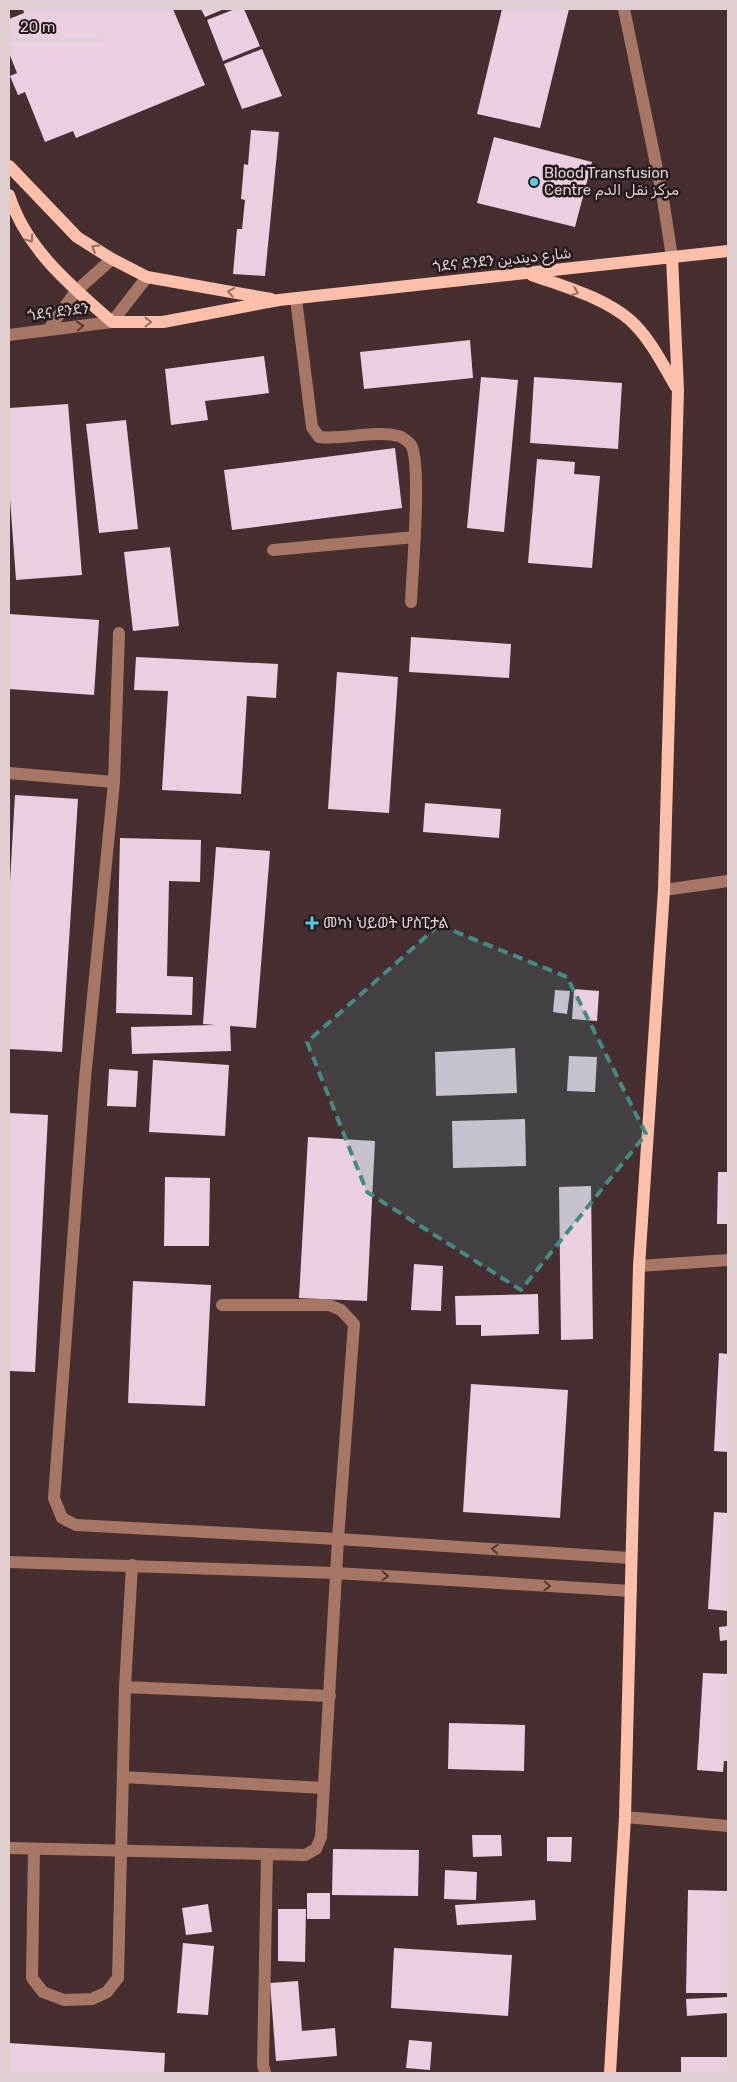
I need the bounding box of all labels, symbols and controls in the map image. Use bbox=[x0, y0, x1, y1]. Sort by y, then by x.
scale bar bbox=[12, 10, 102, 42]
text: 20 m bbox=[20, 18, 55, 36]
place label: Blood Transfusion Centre مركز نقل الدم bbox=[544, 164, 679, 200]
marker: Blood Transfusion Centre مركز نقل الدم bbox=[528, 176, 540, 188]
one-way arrow bbox=[24, 233, 33, 243]
one-way arrow bbox=[91, 244, 100, 254]
street label: ጎደና ደንደን شارع ديندين bbox=[432, 244, 572, 278]
one-way arrow bbox=[570, 285, 579, 296]
one-way arrow bbox=[226, 287, 235, 297]
street label: ጎደና ደንደን bbox=[26, 299, 90, 325]
one-way arrow bbox=[144, 317, 152, 327]
one-way arrow bbox=[76, 321, 84, 332]
place label: መካነ ህይወት ሆስፒታል bbox=[323, 914, 448, 932]
marker: መካነ ህይወት ሆስፒታል bbox=[305, 916, 319, 930]
one-way arrow bbox=[491, 1544, 499, 1555]
one-way arrow bbox=[381, 1570, 389, 1581]
one-way arrow bbox=[544, 1580, 552, 1591]

